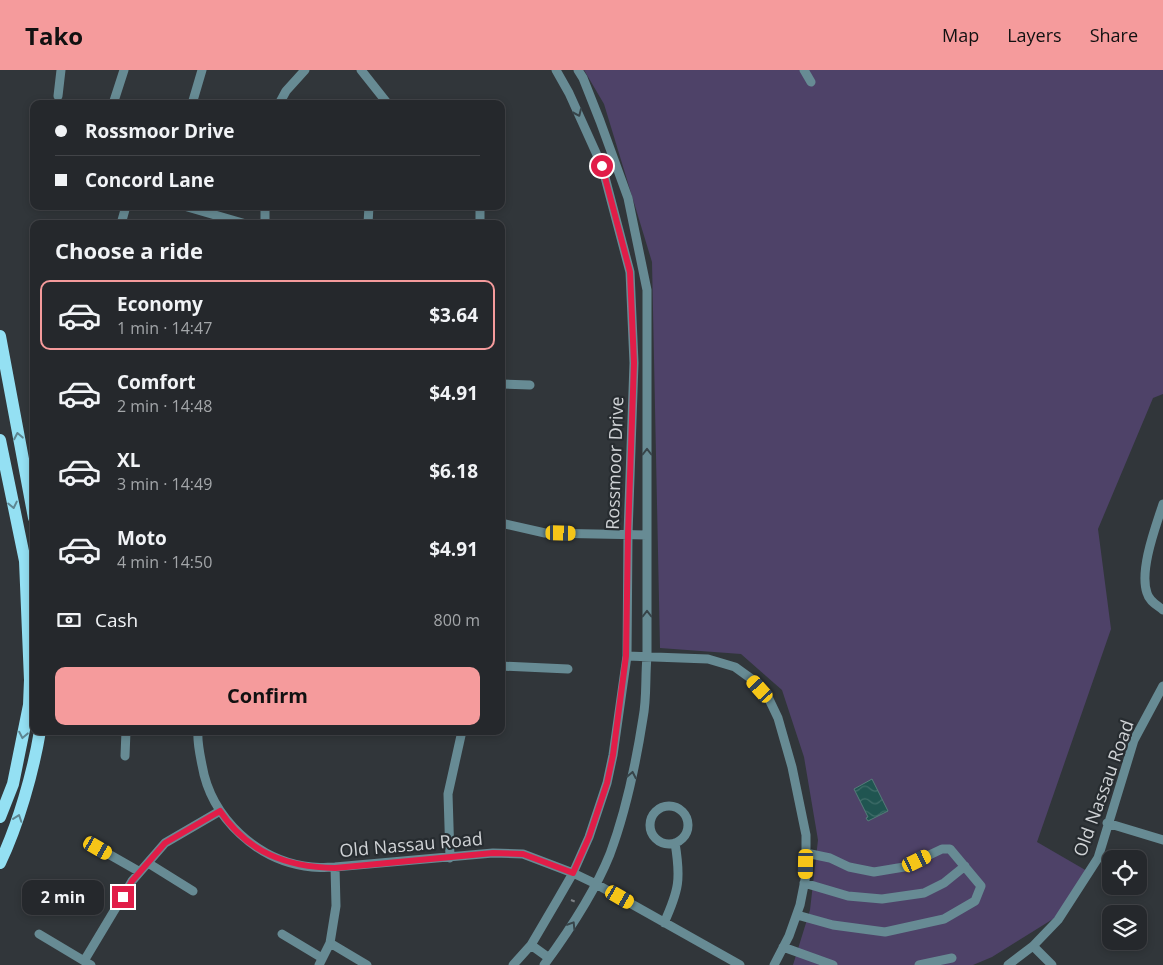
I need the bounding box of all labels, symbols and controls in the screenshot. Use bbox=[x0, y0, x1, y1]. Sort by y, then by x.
text: Tako bbox=[25, 19, 83, 52]
text: Map bbox=[942, 23, 979, 47]
text: Layers bbox=[1007, 23, 1062, 47]
text: Share bbox=[1090, 23, 1138, 47]
one-way arrow bbox=[572, 108, 583, 117]
text: Rossmoor Drive bbox=[85, 118, 234, 144]
route start bbox=[591, 155, 613, 177]
text: Concord Lane bbox=[85, 167, 214, 193]
text: Choose a ride bbox=[55, 235, 203, 265]
text: Economy bbox=[117, 291, 203, 317]
icon: car bbox=[57, 293, 102, 338]
text: $3.64 bbox=[429, 302, 478, 328]
text: 1 min · 14:47 bbox=[117, 317, 212, 339]
text: Comfort bbox=[117, 369, 196, 395]
icon: car bbox=[57, 371, 102, 416]
text: $4.91 bbox=[429, 380, 478, 406]
text: 2 min · 14:48 bbox=[117, 395, 212, 417]
street label: Rossmoor Drive bbox=[600, 396, 628, 530]
one-way arrow bbox=[14, 431, 24, 440]
text: XL bbox=[117, 447, 140, 473]
one-way arrow bbox=[642, 447, 652, 455]
icon: car bbox=[57, 449, 102, 494]
text: $6.18 bbox=[429, 458, 478, 484]
text: 3 min · 14:49 bbox=[117, 473, 212, 495]
one-way arrow bbox=[8, 500, 18, 509]
text: Moto bbox=[117, 525, 167, 551]
car bbox=[545, 525, 576, 541]
icon: car bbox=[57, 527, 102, 572]
text: $4.91 bbox=[429, 536, 478, 562]
text: 4 min · 14:50 bbox=[117, 551, 212, 573]
icon: cash bbox=[55, 606, 83, 634]
text: Cash bbox=[95, 607, 138, 633]
text: 800 m bbox=[434, 609, 480, 631]
one-way arrow bbox=[642, 610, 652, 618]
button: Confirm bbox=[55, 667, 480, 725]
car bbox=[744, 673, 775, 705]
street label: Old Nassau Road bbox=[1067, 716, 1139, 860]
one-way arrow bbox=[18, 731, 28, 740]
one-way arrow bbox=[627, 771, 637, 780]
one-way arrow bbox=[12, 814, 22, 823]
street label: Old Nassau Road bbox=[338, 826, 484, 862]
car bbox=[81, 834, 114, 862]
car bbox=[900, 848, 933, 874]
car bbox=[798, 849, 813, 879]
map controls bbox=[1102, 850, 1147, 950]
button: locate bbox=[1102, 850, 1147, 895]
callout: 2 min bbox=[23, 880, 106, 914]
car bbox=[603, 883, 636, 911]
text: 2 min bbox=[41, 886, 85, 908]
route end bbox=[112, 886, 134, 908]
button: layers bbox=[1102, 905, 1147, 950]
one-way arrow bbox=[565, 922, 575, 931]

